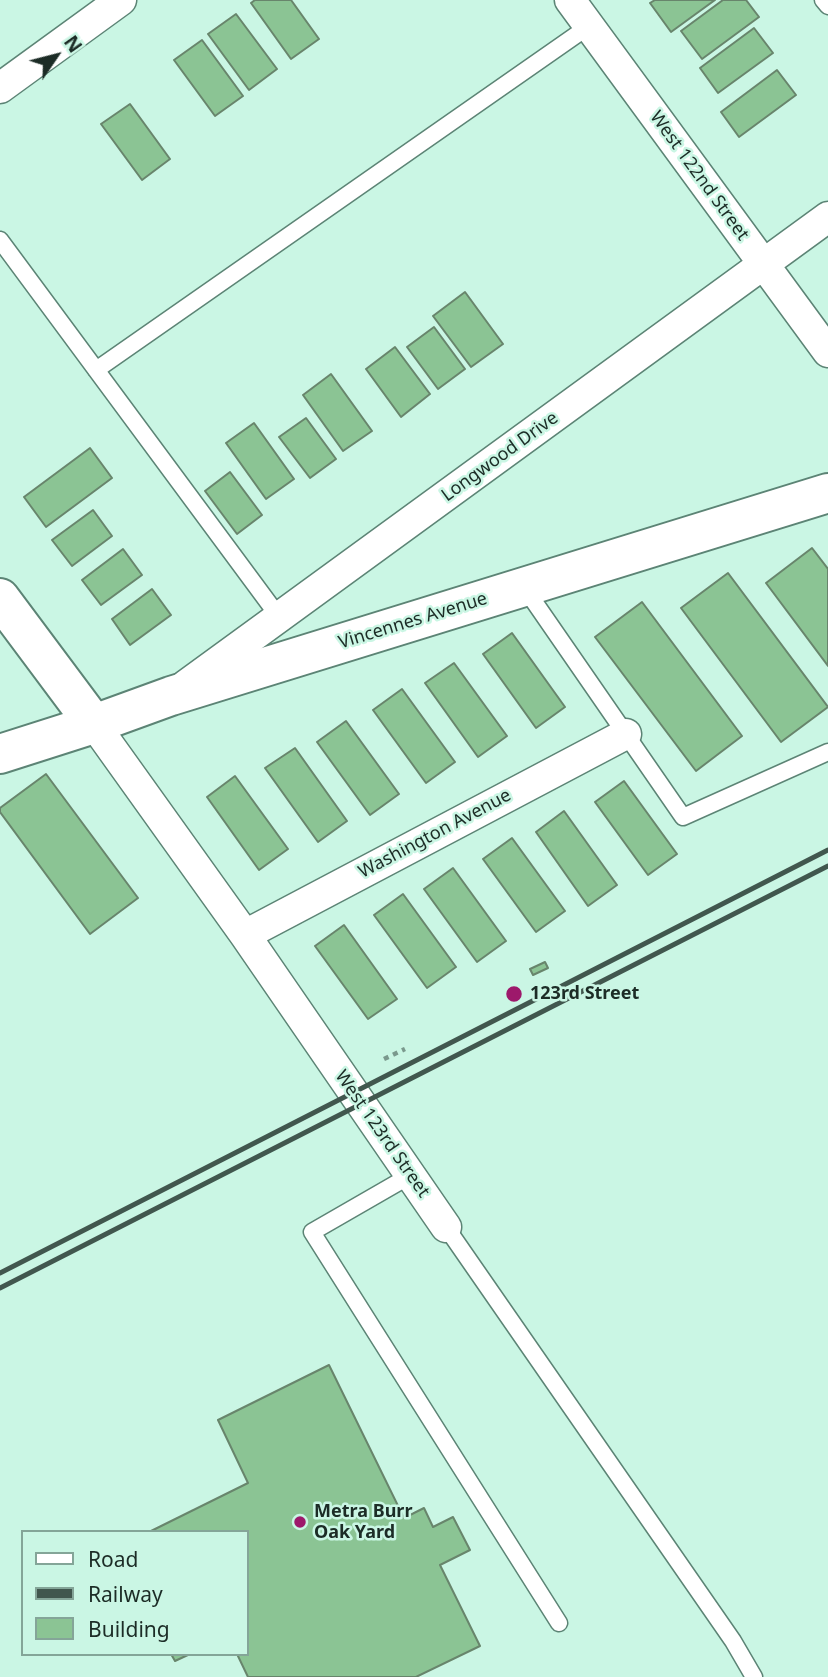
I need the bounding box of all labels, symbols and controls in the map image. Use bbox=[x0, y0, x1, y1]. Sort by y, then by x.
north arrow bbox=[21, 21, 91, 91]
text: N bbox=[58, 30, 88, 58]
street label: West 122nd Street bbox=[645, 107, 753, 245]
street label: Longwood Drive bbox=[438, 407, 562, 507]
street label: Vincennes Avenue bbox=[336, 588, 490, 654]
street label: Washington Avenue bbox=[355, 785, 515, 883]
place label: 123rd Street bbox=[530, 983, 639, 1005]
marker: 123rd Street bbox=[504, 984, 524, 1004]
street label: West 123rd Street bbox=[330, 1066, 434, 1202]
place label: Metra Burr Oak Yard bbox=[314, 1501, 412, 1544]
marker: Metra Burr Oak Yard bbox=[292, 1514, 308, 1530]
legend bbox=[21, 1530, 248, 1656]
text: Road bbox=[88, 1545, 138, 1573]
text: Railway bbox=[88, 1580, 163, 1608]
text: Building bbox=[88, 1615, 170, 1643]

